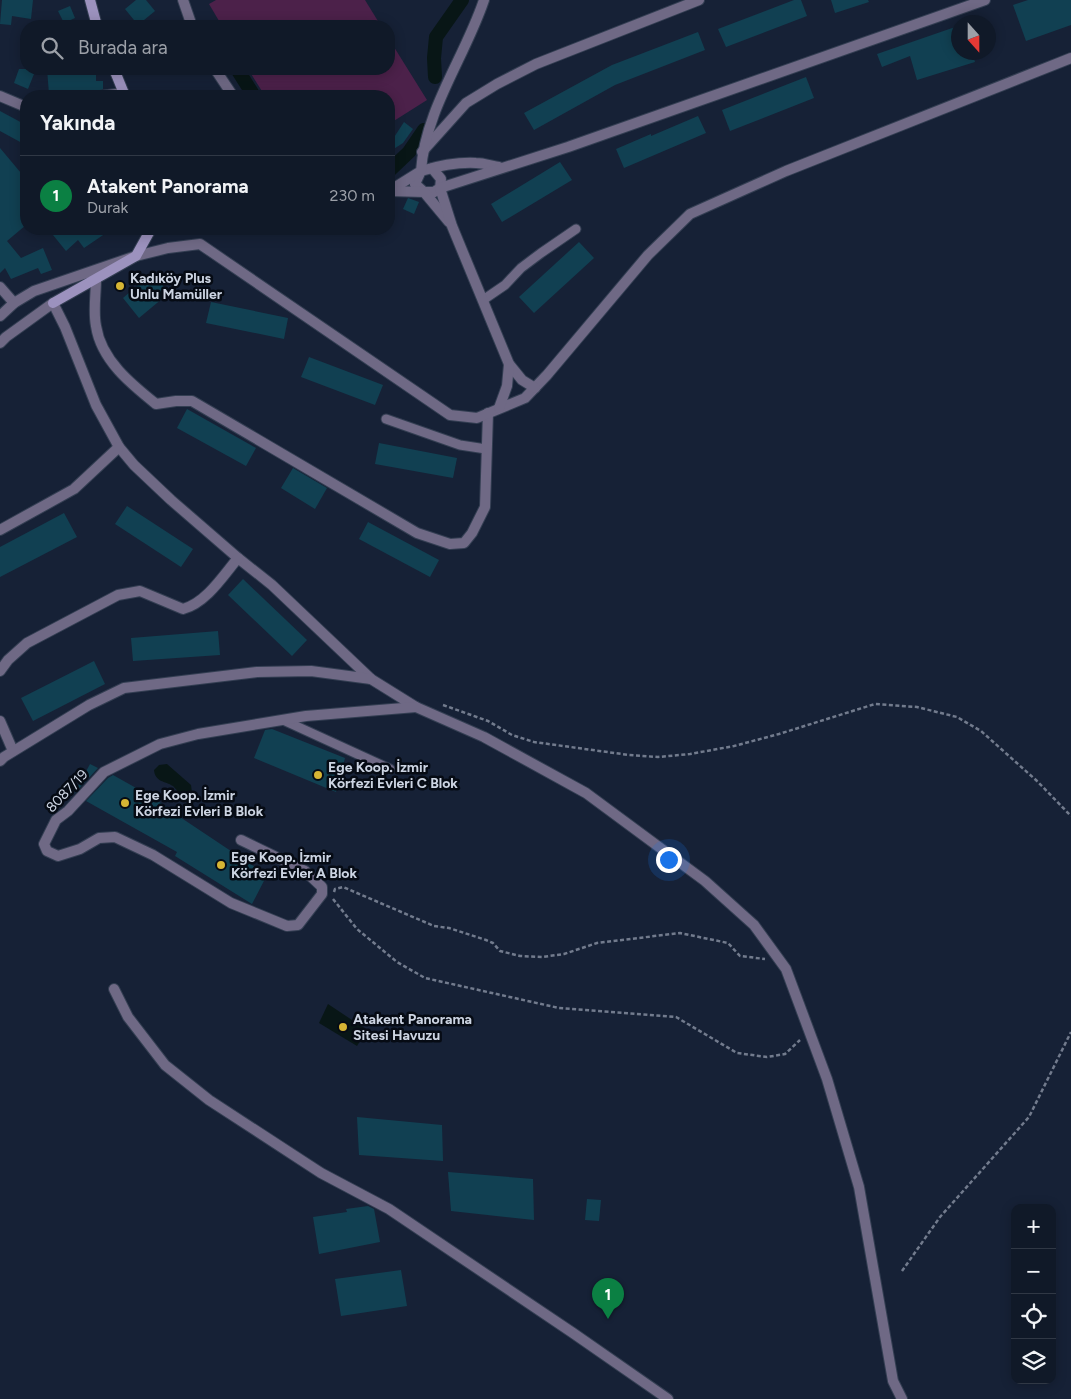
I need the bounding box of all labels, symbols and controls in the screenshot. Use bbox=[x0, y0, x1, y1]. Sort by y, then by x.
north arrow bbox=[951, 15, 996, 60]
search box bbox=[20, 20, 395, 75]
icon: search bbox=[38, 34, 66, 62]
text: Burada ara bbox=[78, 36, 168, 59]
text: Yakında bbox=[40, 110, 115, 135]
text: Atakent Panorama bbox=[87, 175, 249, 198]
text: 1 bbox=[53, 186, 59, 205]
text: 230 m bbox=[330, 186, 375, 205]
text: Durak bbox=[87, 198, 128, 217]
place label: Kadıköy Plus Unlu Mamüller bbox=[130, 270, 223, 303]
marker: Kadıköy Plus Unlu Mamüller bbox=[114, 280, 126, 292]
place label: Ege Koop. İzmir Körfezi Evleri C Blok bbox=[328, 759, 458, 792]
street label: 8087/19 bbox=[43, 766, 92, 816]
marker: Ege Koop. İzmir Körfezi Evleri C Blok bbox=[312, 769, 324, 781]
place label: Ege Koop. İzmir Körfezi Evleri B Blok bbox=[135, 787, 264, 820]
marker: Ege Koop. İzmir Körfezi Evleri B Blok bbox=[119, 797, 131, 809]
your location bbox=[656, 847, 682, 873]
place label: Ege Koop. İzmir Körfezi Evler A Blok bbox=[231, 849, 357, 882]
marker: Ege Koop. İzmir Körfezi Evler A Blok bbox=[215, 859, 227, 871]
place label: Atakent Panorama Sitesi Havuzu bbox=[353, 1011, 472, 1044]
marker: Atakent Panorama Sitesi Havuzu bbox=[337, 1021, 349, 1033]
map controls bbox=[1011, 1204, 1056, 1384]
button: + bbox=[1011, 1204, 1056, 1249]
button: − bbox=[1011, 1249, 1056, 1294]
pin: 1 bbox=[592, 1278, 624, 1319]
button: locate bbox=[1011, 1294, 1056, 1339]
button: layers bbox=[1011, 1339, 1056, 1384]

